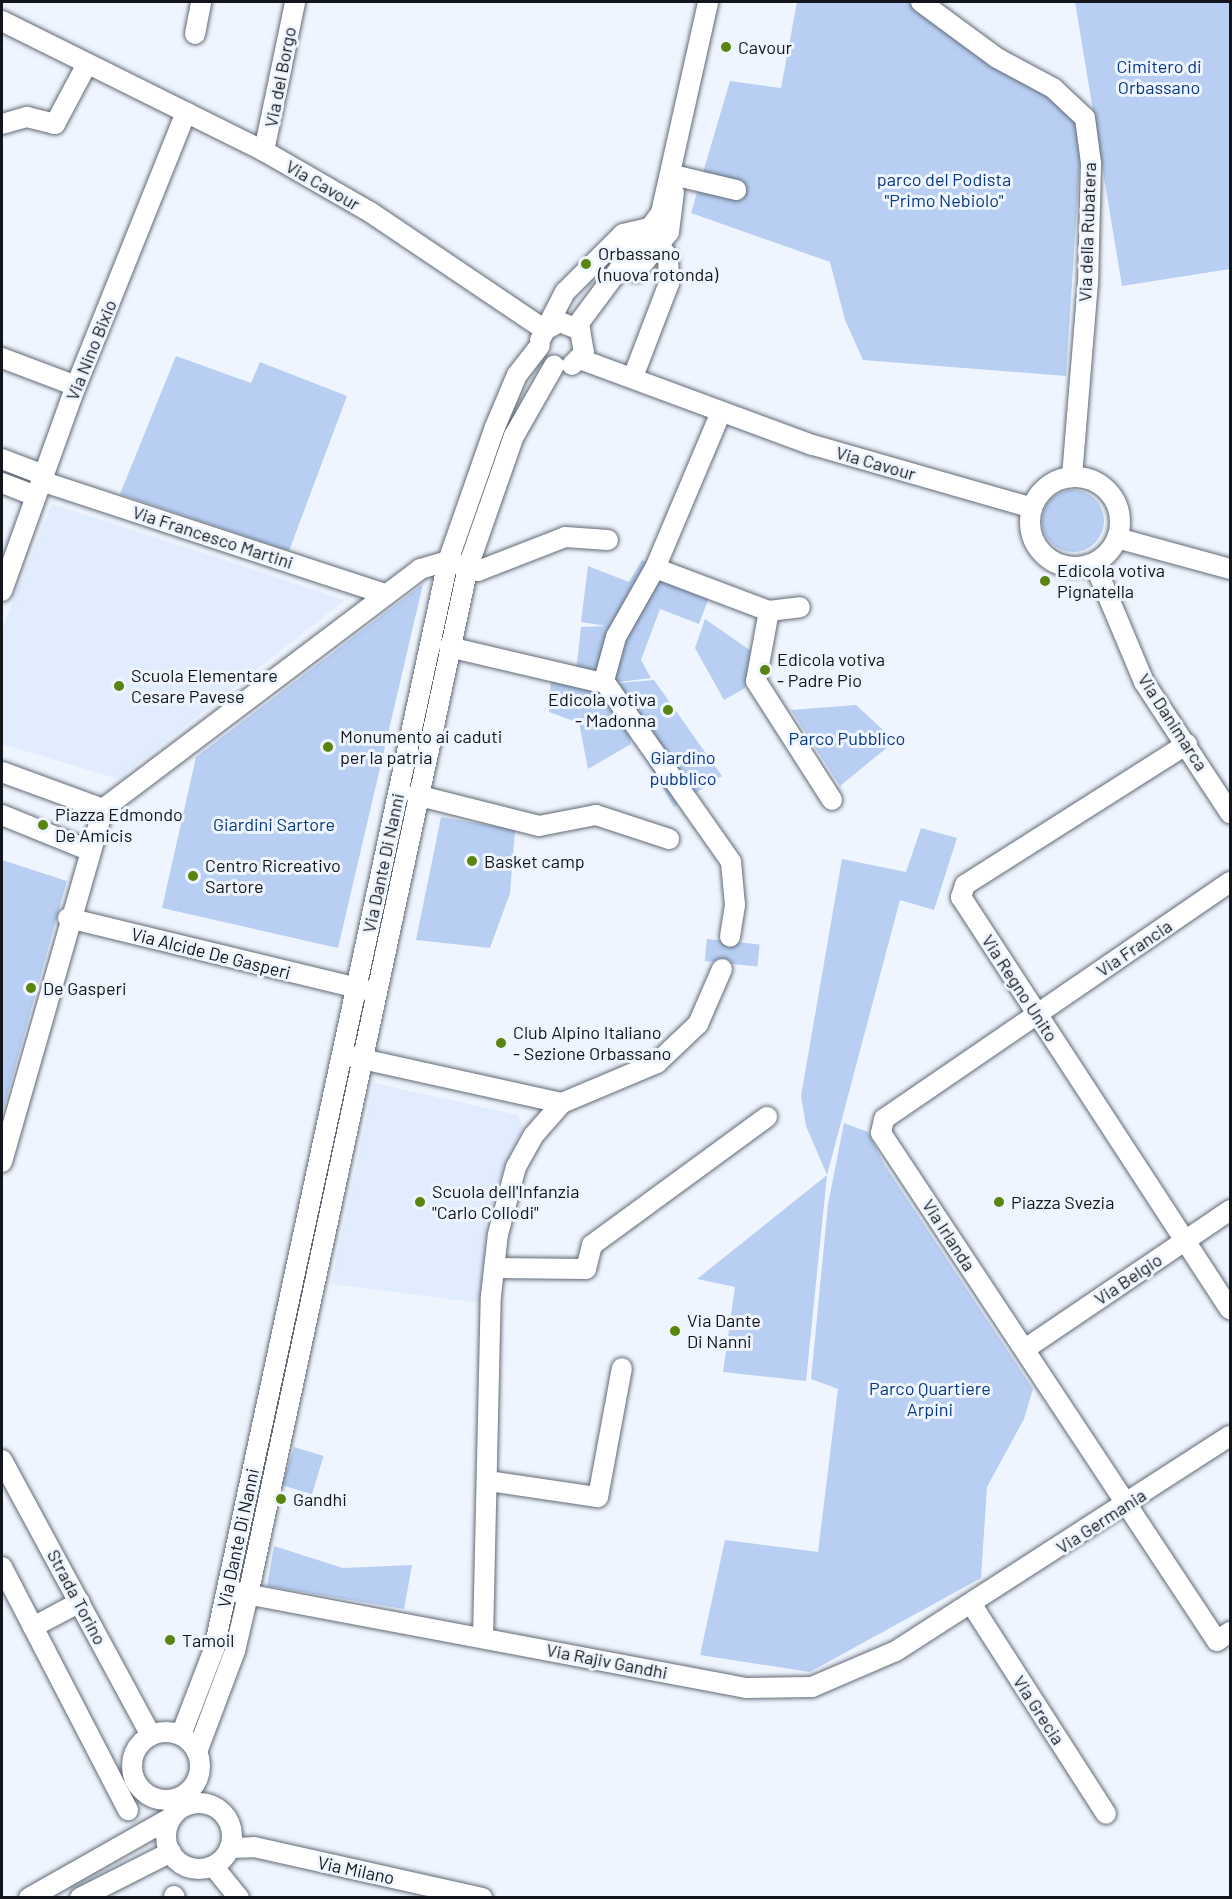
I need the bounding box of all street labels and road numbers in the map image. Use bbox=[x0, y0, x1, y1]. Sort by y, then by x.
street label: Via del Borgo bbox=[260, 25, 300, 129]
street label: Via Cavour bbox=[282, 155, 364, 215]
street label: Via della Rubatera bbox=[1074, 162, 1100, 302]
street label: Via Nino Bixio bbox=[61, 297, 121, 403]
street label: Via Cavour bbox=[834, 441, 918, 485]
street label: Via Francesco Martini bbox=[130, 501, 296, 573]
street label: Via Danimarca bbox=[1134, 669, 1212, 775]
street label: Via Dante Di Nanni bbox=[358, 791, 408, 935]
street label: Via Francia bbox=[1092, 915, 1176, 981]
street label: Via Alcide De Gasperi bbox=[129, 923, 293, 983]
street label: Via Regno Unito bbox=[977, 930, 1063, 1046]
street label: Via Irlanda bbox=[918, 1195, 980, 1275]
street label: Via Belgio bbox=[1090, 1249, 1166, 1309]
street label: Via Dante Di Nanni bbox=[213, 1466, 263, 1610]
street label: Via Germania bbox=[1052, 1484, 1150, 1558]
street label: Strada Torino bbox=[43, 1546, 111, 1648]
street label: Via Rajiv Gandhi bbox=[544, 1639, 670, 1683]
street label: Via Grecia bbox=[1009, 1671, 1069, 1749]
street label: Via Milano bbox=[316, 1851, 396, 1889]

